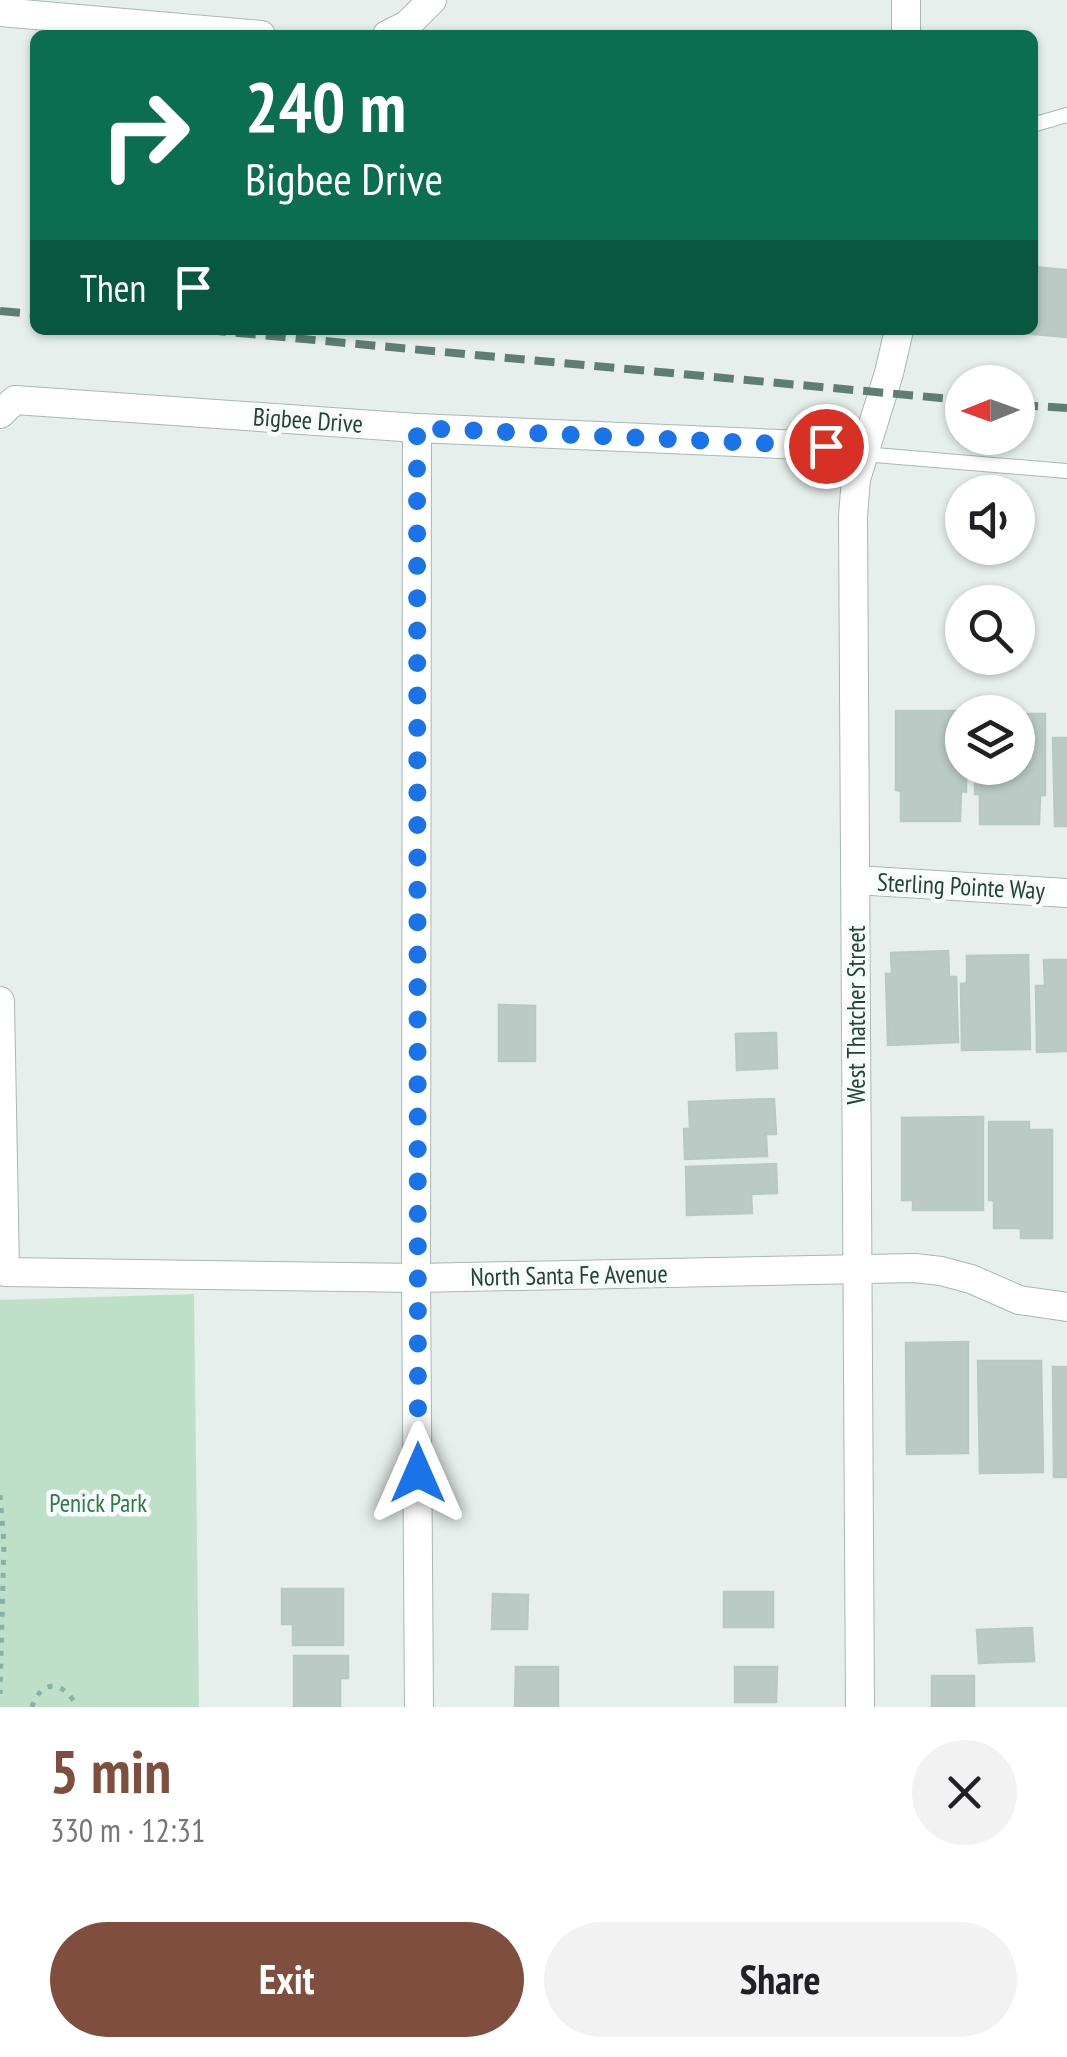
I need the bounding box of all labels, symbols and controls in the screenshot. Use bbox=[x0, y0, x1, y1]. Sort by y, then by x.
text: 240 m bbox=[245, 61, 406, 151]
icon: right bbox=[80, 70, 210, 200]
text: Bigbee Drive bbox=[245, 149, 443, 207]
icon: arrive bbox=[166, 260, 221, 315]
text: Then bbox=[80, 263, 146, 312]
north arrow bbox=[945, 365, 1035, 455]
map controls bbox=[945, 365, 1035, 785]
street label: Bigbee Drive bbox=[252, 400, 364, 440]
pin bbox=[784, 404, 869, 489]
icon: arrive bbox=[799, 419, 854, 474]
button: sound bbox=[945, 475, 1035, 565]
button: search bbox=[945, 585, 1035, 675]
button: layers bbox=[945, 695, 1035, 785]
street label: Sterling Pointe Way bbox=[876, 866, 1046, 906]
street label: West Thatcher Street bbox=[840, 925, 872, 1105]
street label: North Santa Fe Avenue bbox=[470, 1257, 668, 1293]
position arrow bbox=[366, 1421, 470, 1525]
park label: Penick Park bbox=[49, 1487, 147, 1519]
text: 5 min bbox=[50, 1732, 171, 1810]
button: close bbox=[912, 1740, 1017, 1845]
text: 330 m · 12:31 bbox=[50, 1809, 205, 1851]
button: Exit bbox=[50, 1922, 524, 2037]
button: Share bbox=[544, 1922, 1017, 2037]

